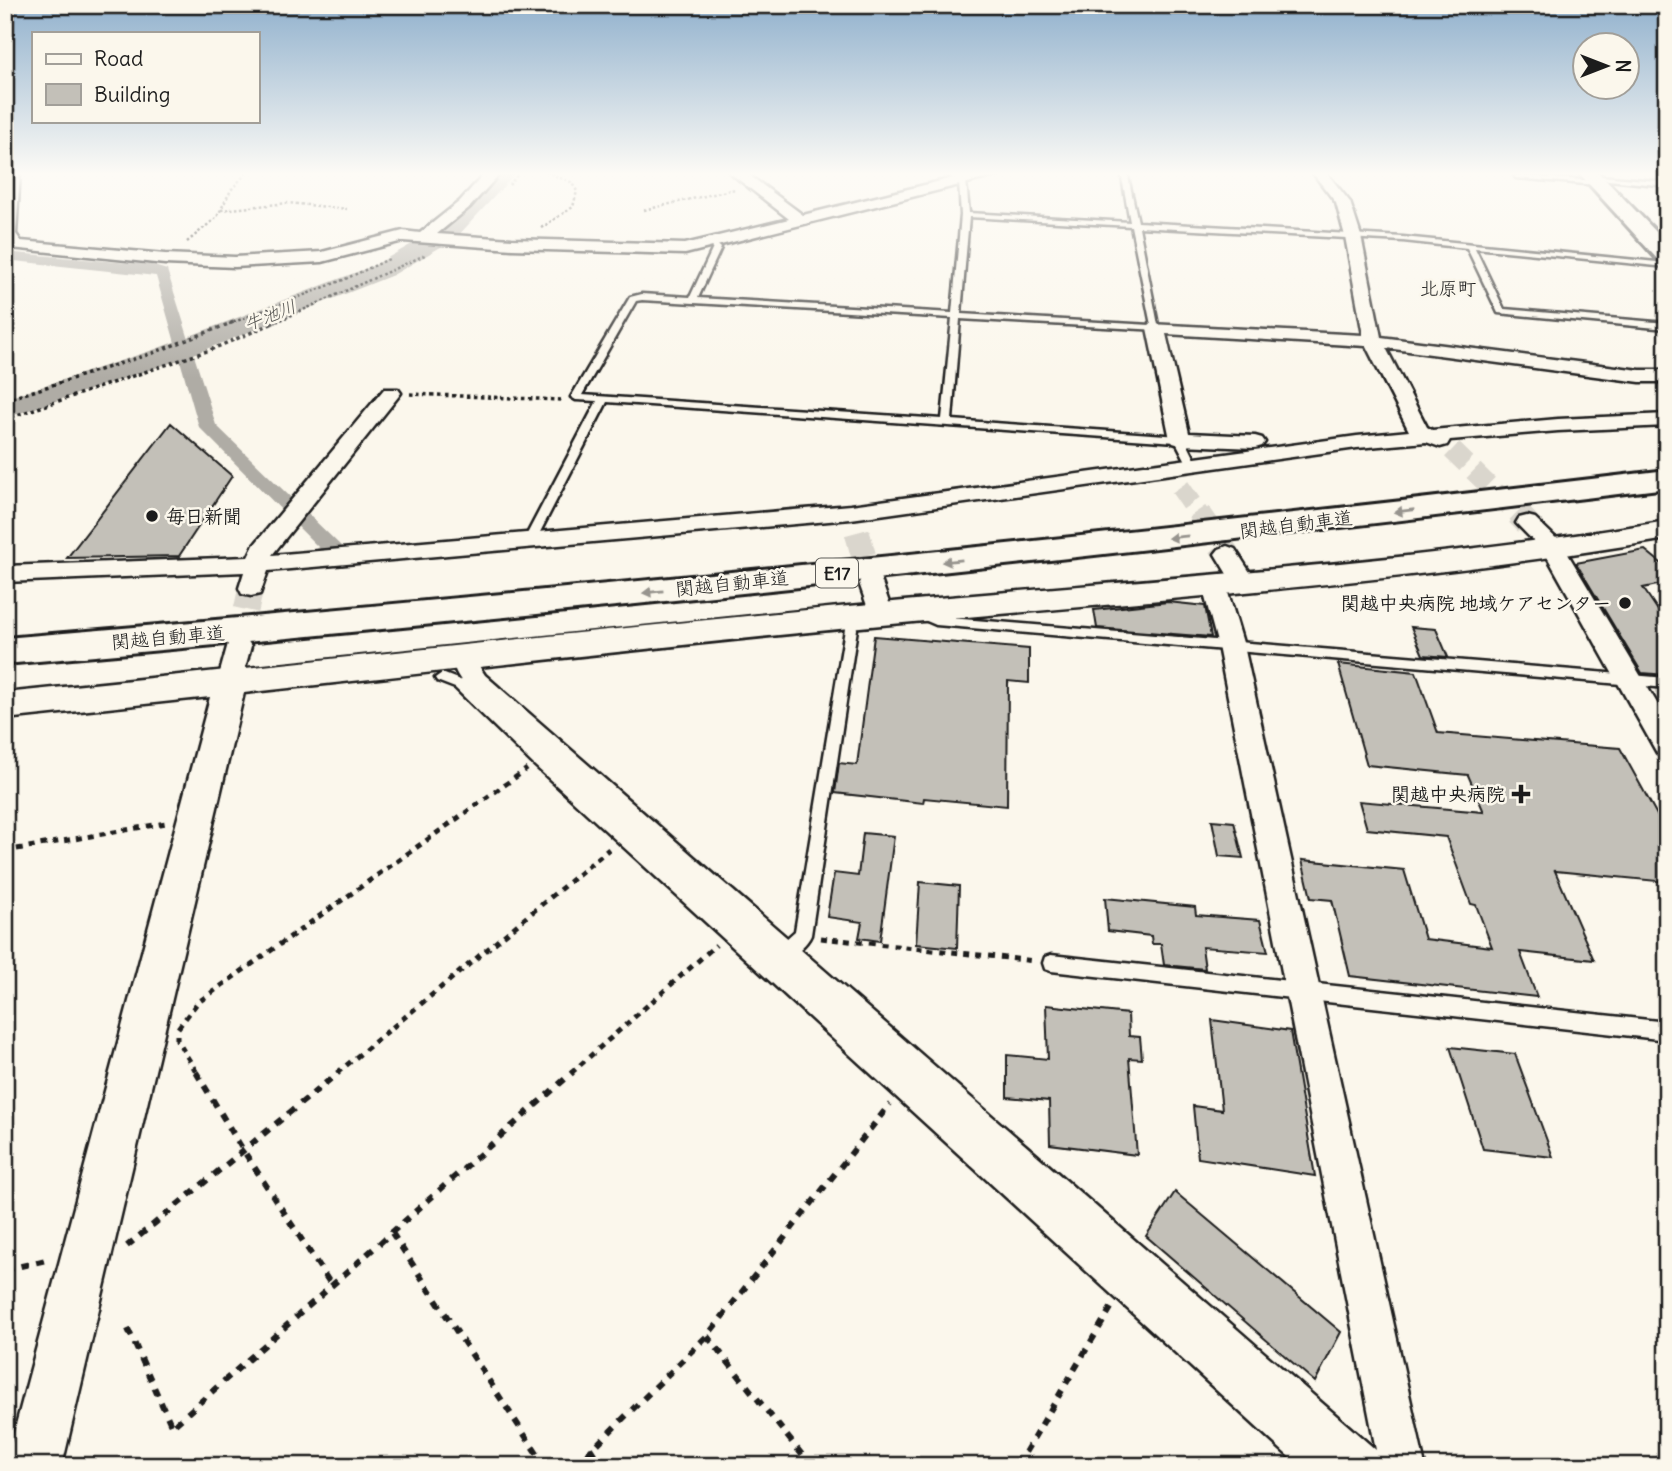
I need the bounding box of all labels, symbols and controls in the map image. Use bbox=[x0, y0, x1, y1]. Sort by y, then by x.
legend bbox=[32, 32, 259, 122]
north arrow bbox=[1570, 32, 1640, 102]
text: Road bbox=[94, 45, 143, 72]
text: N bbox=[1611, 59, 1635, 73]
text: Building bbox=[94, 81, 170, 108]
district label: 北原町 bbox=[1419, 276, 1477, 300]
water label: 牛池川 bbox=[241, 295, 299, 335]
place label: 毎日新聞 bbox=[166, 504, 242, 528]
street label: 関越自動車道 bbox=[1238, 505, 1354, 543]
one-way arrow bbox=[1393, 506, 1415, 517]
marker: 毎日新聞 bbox=[144, 508, 160, 524]
one-way arrow bbox=[1167, 532, 1189, 543]
one-way arrow bbox=[941, 555, 963, 566]
road number: E17 bbox=[816, 558, 858, 588]
street label: 関越自動車道 bbox=[674, 565, 790, 601]
one-way arrow bbox=[642, 586, 664, 597]
place label: 関越中央病院 地域ケアセンター bbox=[1341, 591, 1611, 615]
marker: 関越中央病院 地域ケアセンター bbox=[1617, 595, 1633, 611]
street label: 関越自動車道 bbox=[110, 620, 226, 654]
place label: 関越中央病院 bbox=[1391, 782, 1505, 806]
marker: 関越中央病院 bbox=[1511, 784, 1531, 804]

